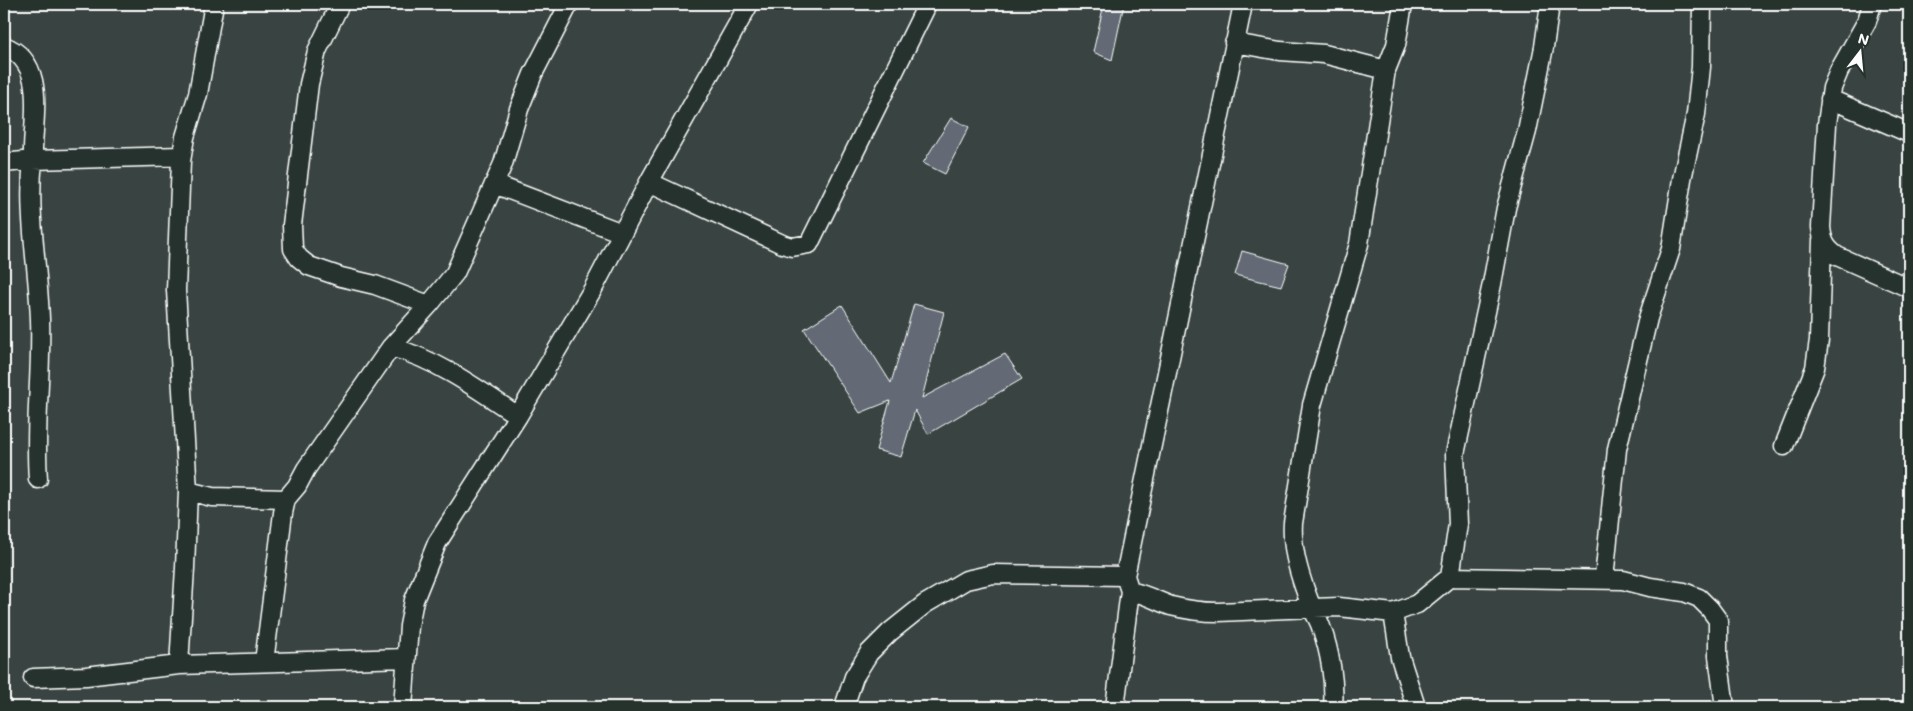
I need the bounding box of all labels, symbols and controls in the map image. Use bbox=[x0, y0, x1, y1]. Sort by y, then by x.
north arrow bbox=[1836, 28, 1886, 78]
text: N bbox=[1856, 28, 1871, 50]

